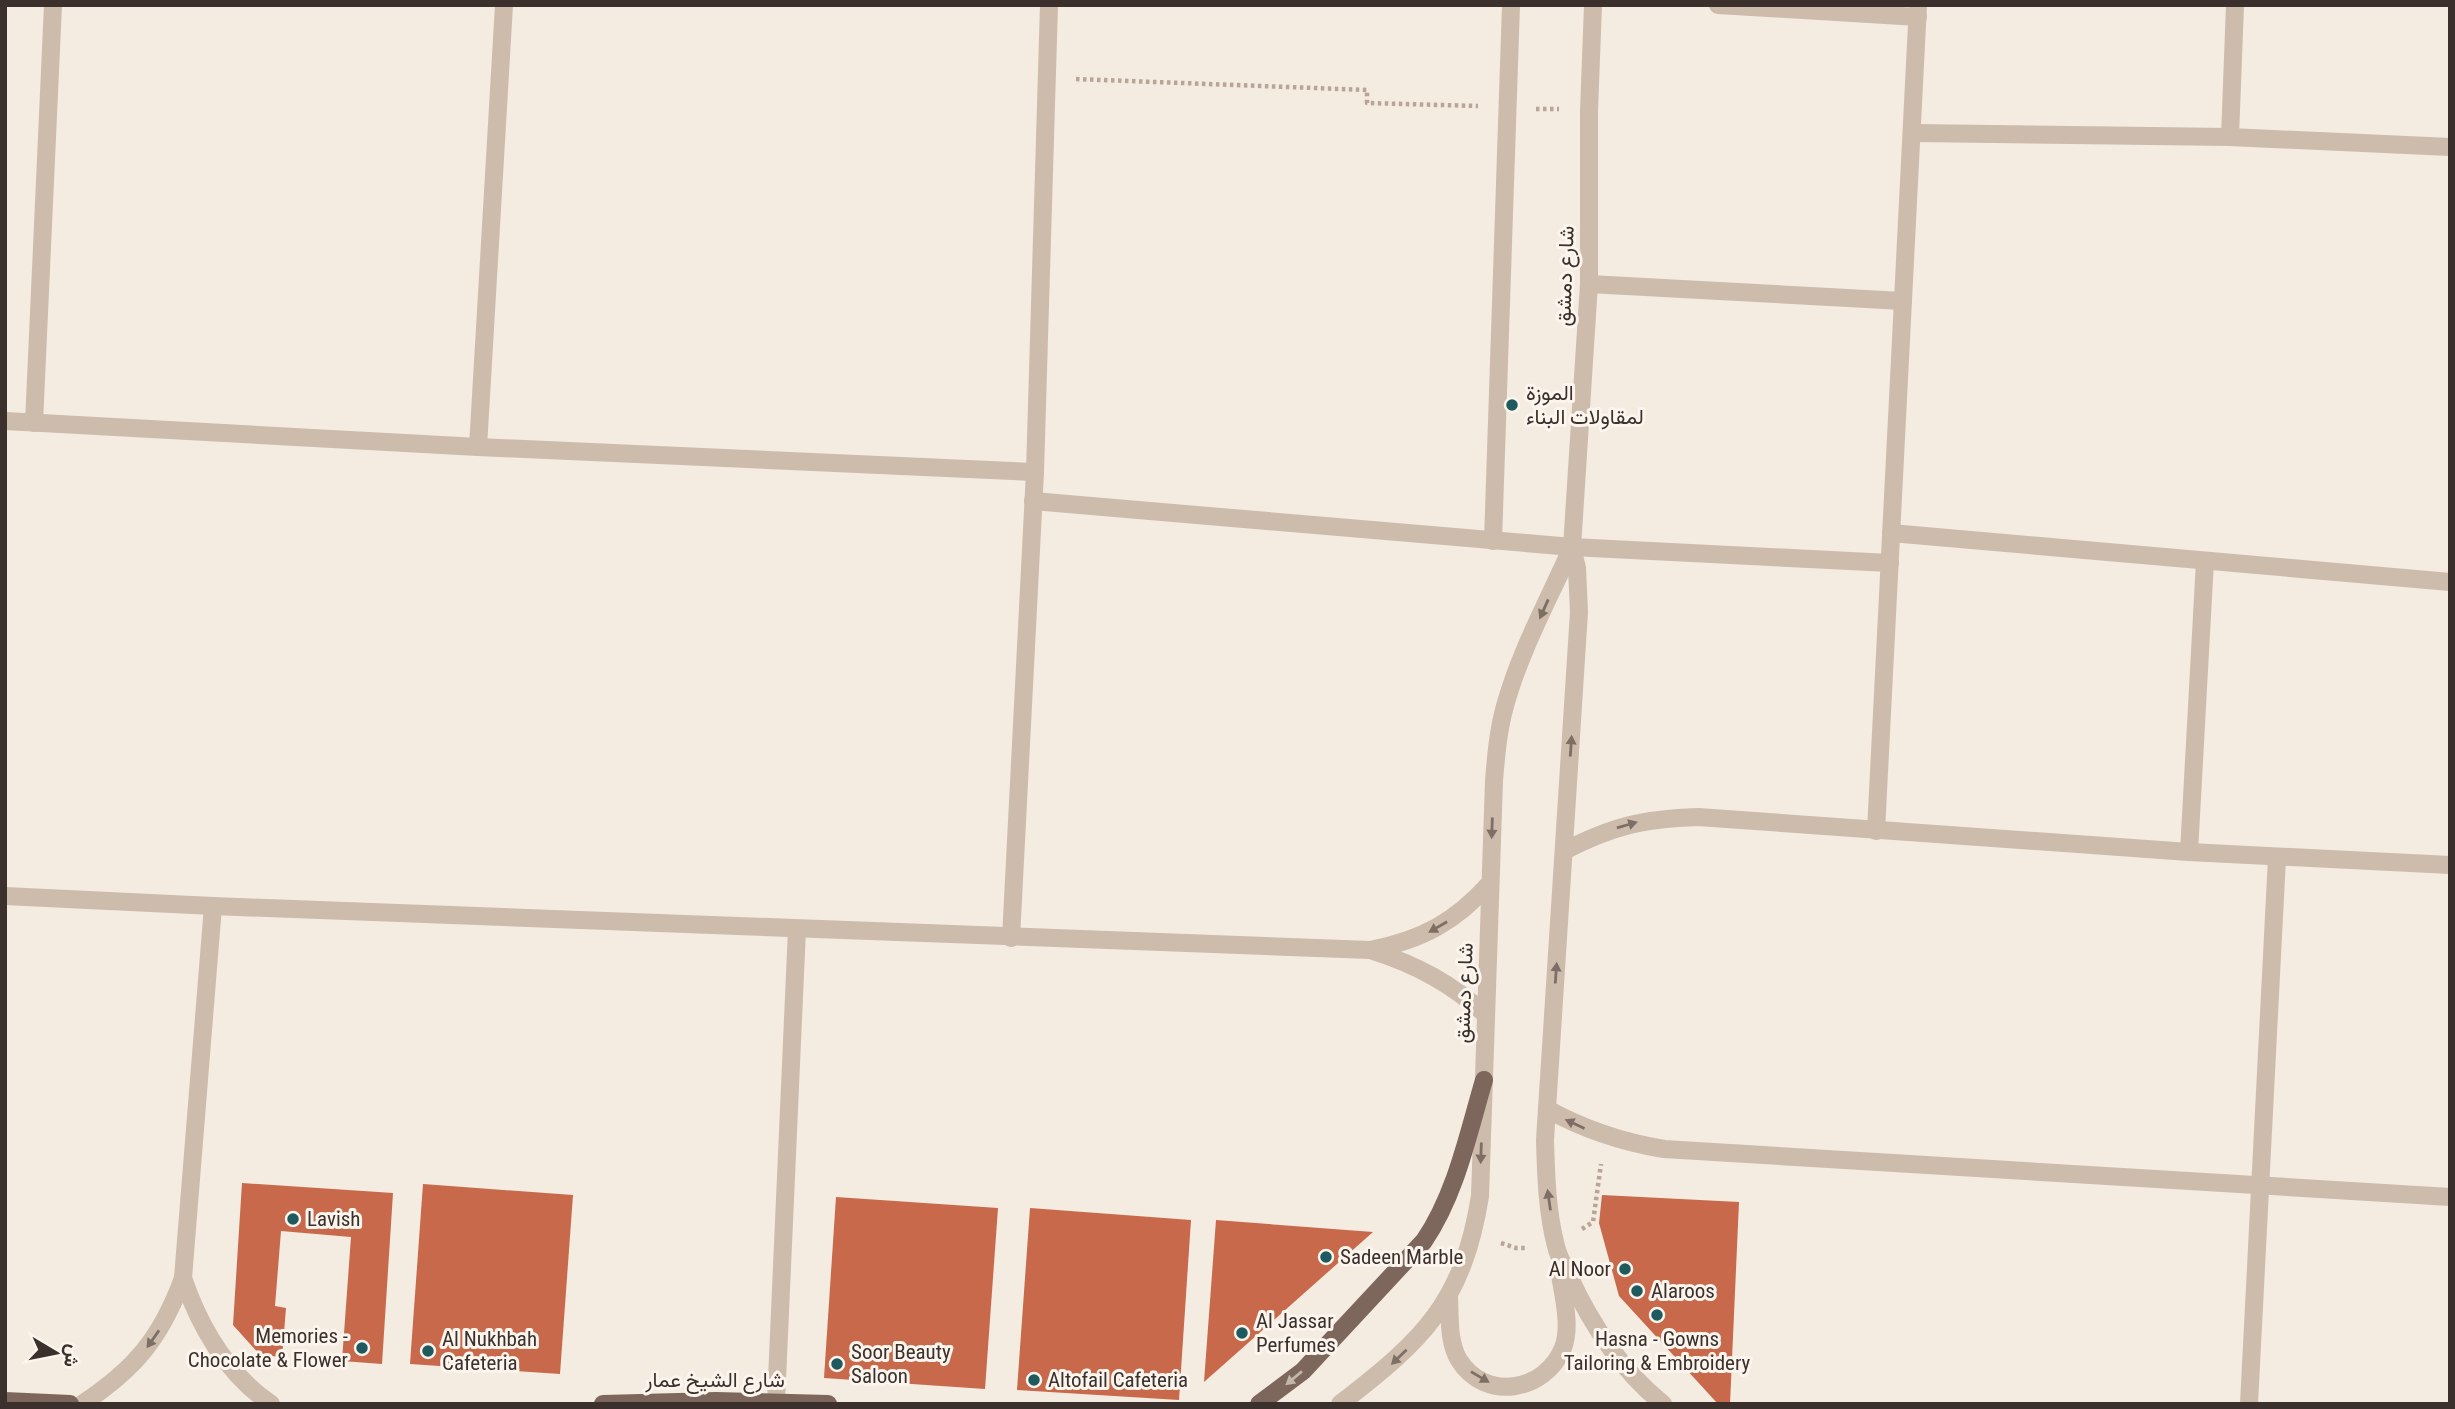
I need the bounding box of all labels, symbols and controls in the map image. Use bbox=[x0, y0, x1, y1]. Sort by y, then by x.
street label: شارع دمشق bbox=[1551, 225, 1581, 327]
place label: الموزة لمقاولات البناء bbox=[1526, 381, 1644, 430]
marker: الموزة لمقاولات البناء bbox=[1504, 397, 1520, 413]
one-way arrow bbox=[1538, 599, 1550, 619]
one-way arrow bbox=[1565, 735, 1576, 757]
one-way arrow bbox=[1486, 817, 1498, 839]
one-way arrow bbox=[1616, 820, 1637, 830]
one-way arrow bbox=[1429, 921, 1448, 933]
street label: شارع دمشق bbox=[1450, 942, 1480, 1044]
one-way arrow bbox=[1551, 962, 1562, 984]
one-way arrow bbox=[1565, 1118, 1585, 1130]
one-way arrow bbox=[1476, 1142, 1487, 1164]
one-way arrow bbox=[1543, 1189, 1554, 1211]
place label: Lavish bbox=[307, 1207, 360, 1231]
marker: Lavish bbox=[285, 1211, 301, 1227]
place label: Sadeen Marble bbox=[1340, 1245, 1464, 1269]
marker: Sadeen Marble bbox=[1318, 1249, 1334, 1265]
place label: Al Noor bbox=[1549, 1257, 1611, 1281]
marker: Al Noor bbox=[1617, 1261, 1633, 1277]
place label: Alaroos bbox=[1651, 1279, 1715, 1303]
marker: Alaroos bbox=[1629, 1283, 1645, 1299]
marker: Hasna - Gowns Tailoring & Embroidery bbox=[1649, 1307, 1665, 1323]
place label: Al Jassar Perfumes bbox=[1256, 1309, 1336, 1357]
north arrow bbox=[21, 1318, 91, 1388]
place label: Memories - Chocolate & Flower bbox=[188, 1324, 348, 1372]
marker: Al Jassar Perfumes bbox=[1234, 1325, 1250, 1341]
place label: Al Nukhbah Cafeteria bbox=[442, 1327, 537, 1375]
place label: Hasna - Gowns Tailoring & Embroidery bbox=[1564, 1327, 1751, 1375]
one-way arrow bbox=[146, 1330, 160, 1348]
marker: Memories - Chocolate & Flower bbox=[354, 1340, 370, 1356]
place label: Soor Beauty Saloon bbox=[851, 1340, 951, 1388]
text: ش bbox=[59, 1343, 86, 1369]
marker: Al Nukhbah Cafeteria bbox=[420, 1343, 436, 1359]
one-way arrow bbox=[1391, 1348, 1408, 1364]
marker: Soor Beauty Saloon bbox=[829, 1356, 845, 1372]
street label: شارع الشيخ عمار bbox=[644, 1368, 785, 1394]
place label: Altofail Cafeteria bbox=[1048, 1368, 1188, 1392]
one-way arrow bbox=[1470, 1370, 1490, 1383]
one-way arrow bbox=[1286, 1371, 1304, 1386]
marker: Altofail Cafeteria bbox=[1026, 1372, 1042, 1388]

